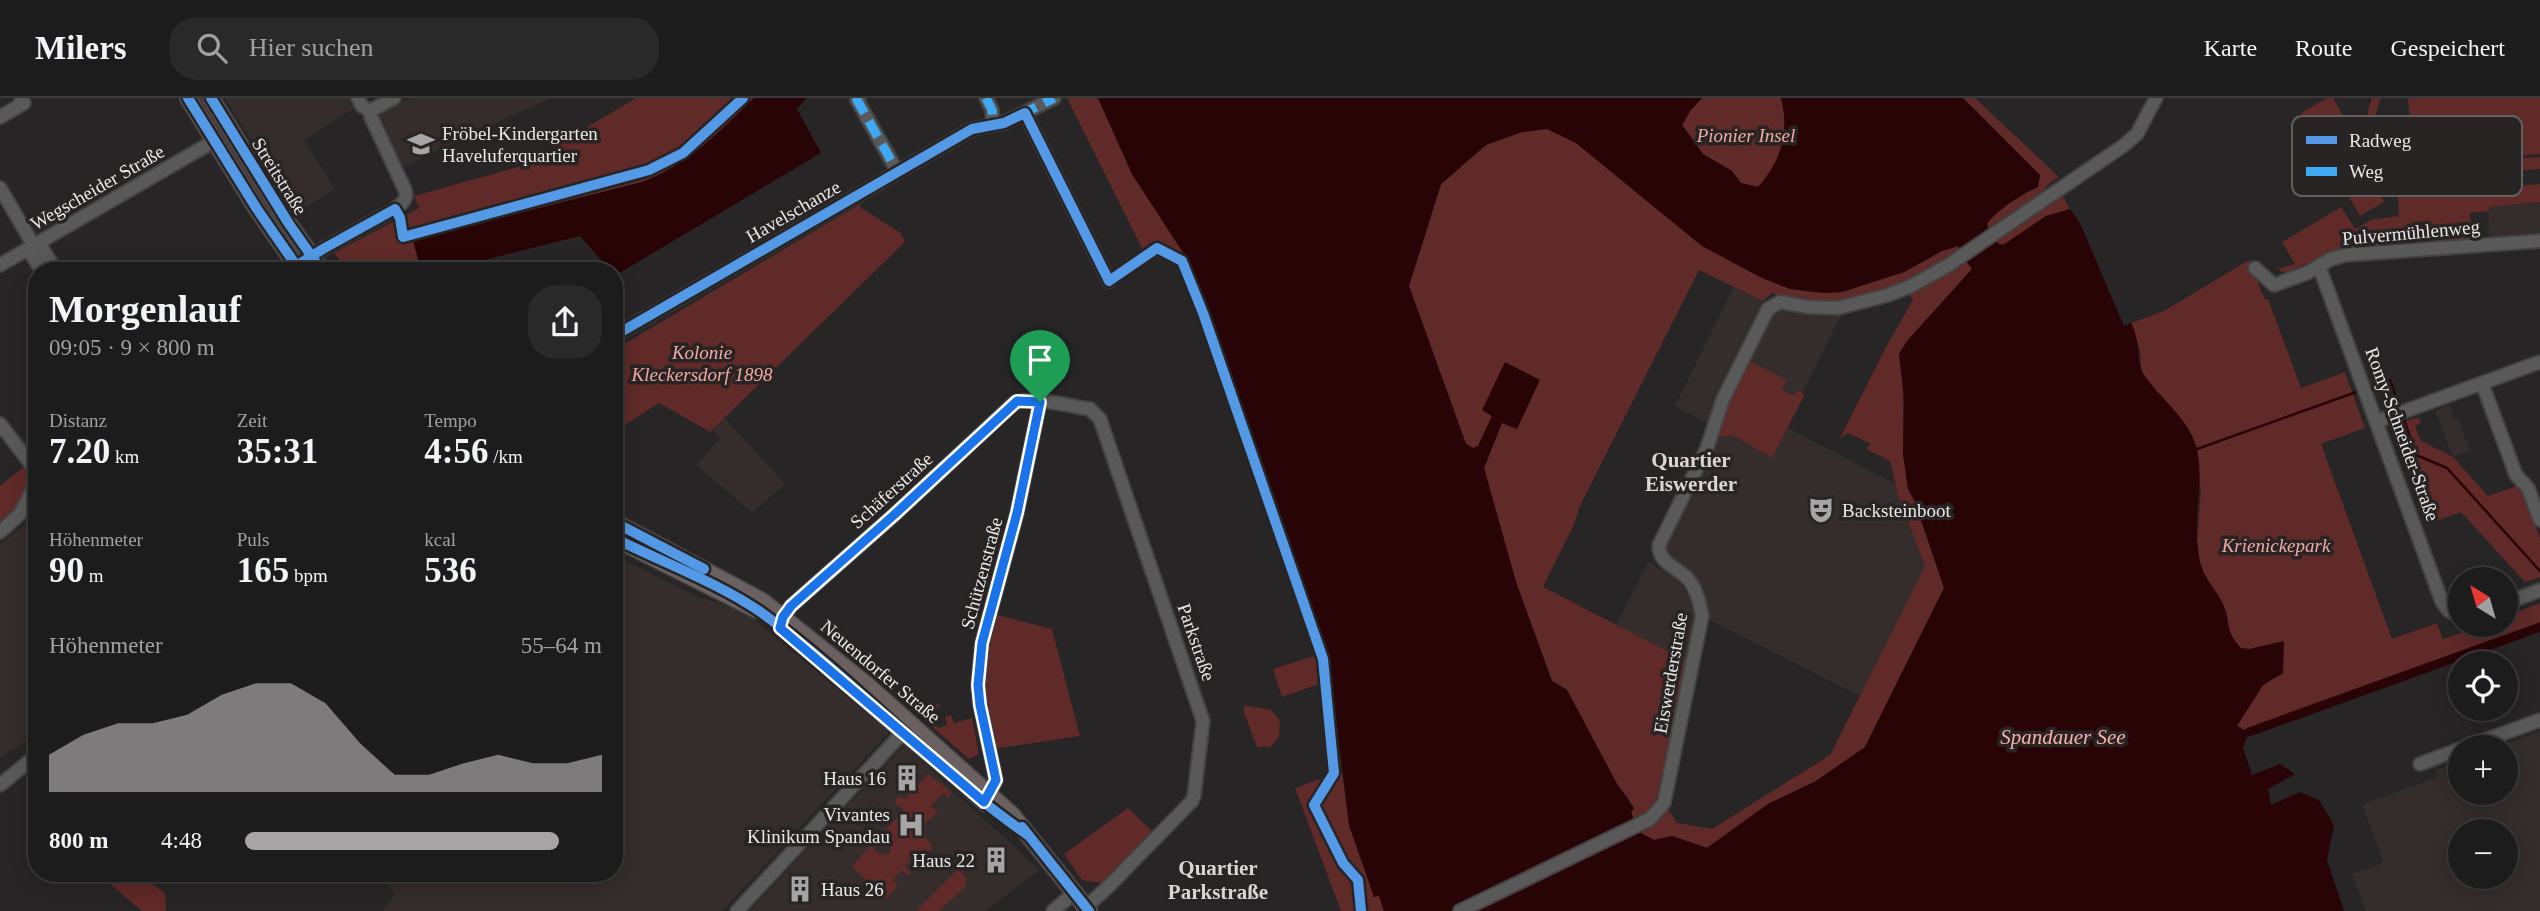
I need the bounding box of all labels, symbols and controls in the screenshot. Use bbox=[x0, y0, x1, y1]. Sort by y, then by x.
search box bbox=[169, 17, 659, 80]
icon: search bbox=[193, 29, 231, 67]
text: Milers bbox=[35, 30, 127, 66]
text: Hier suchen bbox=[249, 33, 374, 62]
text: Karte bbox=[2204, 35, 2257, 61]
text: Route bbox=[2295, 35, 2352, 61]
text: Gespeichert bbox=[2390, 35, 2505, 61]
legend bbox=[2292, 116, 2522, 196]
place label: Fröbel-Kindergarten Haveluferquartier bbox=[442, 123, 598, 166]
park label: Pionier Insel bbox=[1696, 125, 1795, 146]
school or university icon: Fröbel-Kindergarten Haveluferquartier bbox=[406, 129, 436, 159]
text: Radweg bbox=[2349, 130, 2412, 151]
street label: Streitstraße bbox=[248, 134, 311, 219]
street label: Wegscheider Straße bbox=[27, 141, 168, 234]
text: Weg bbox=[2349, 161, 2384, 182]
street label: Havelschanze bbox=[742, 176, 844, 247]
street label: Pulvermühlenweg bbox=[2341, 216, 2481, 249]
button: share bbox=[528, 285, 602, 359]
text: Morgenlauf bbox=[49, 288, 241, 330]
pin bbox=[1010, 330, 1070, 402]
text: 09:05 · 9 × 800 m bbox=[49, 335, 215, 360]
icon: arrive bbox=[1021, 341, 1059, 379]
park label: Kolonie Kleckersdorf 1898 bbox=[631, 342, 773, 385]
street label: Romy-Schneider-Straße bbox=[2361, 344, 2444, 524]
text: Distanz bbox=[49, 410, 107, 431]
text: Zeit bbox=[237, 410, 267, 431]
text: Tempo bbox=[424, 410, 477, 431]
text: 7.20 bbox=[49, 432, 110, 471]
text: 35:31 bbox=[237, 432, 318, 471]
text: 4:56 bbox=[424, 432, 488, 471]
text: km bbox=[110, 446, 139, 467]
text: /km bbox=[488, 446, 523, 467]
street label: Schäferstraße bbox=[846, 448, 937, 533]
district label: Quartier Eiswerder bbox=[1645, 448, 1737, 496]
theatre icon: Backsteinboot bbox=[1806, 495, 1836, 525]
place label: Backsteinboot bbox=[1842, 500, 1951, 521]
street label: Schützenstraße bbox=[956, 515, 1007, 631]
text: Höhenmeter bbox=[49, 529, 143, 550]
text: Puls bbox=[237, 529, 269, 550]
text: kcal bbox=[424, 529, 456, 550]
park label: Krienickepark bbox=[2221, 535, 2331, 556]
text: 90 bbox=[49, 551, 84, 590]
text: 165 bbox=[237, 551, 289, 590]
text: 536 bbox=[424, 551, 477, 590]
text: m bbox=[84, 565, 104, 586]
text: bpm bbox=[289, 565, 328, 586]
north arrow bbox=[2448, 567, 2518, 637]
map controls bbox=[2448, 567, 2518, 889]
street label: Parkstraße bbox=[1174, 601, 1220, 683]
street label: Eiswerderstraße bbox=[1650, 611, 1691, 735]
street label: Neuendorfer Straße bbox=[817, 615, 945, 727]
text: Höhenmeter bbox=[49, 633, 163, 658]
text: 55–64 m bbox=[521, 633, 602, 658]
button: locate bbox=[2448, 651, 2518, 721]
water label: Spandauer See bbox=[2000, 725, 2126, 749]
button: + bbox=[2448, 735, 2518, 805]
building icon: Haus 16 bbox=[892, 763, 922, 793]
place label: Haus 16 bbox=[823, 768, 886, 789]
place label: Vivantes Klinikum Spandau bbox=[747, 804, 890, 847]
hospital icon: Vivantes Klinikum Spandau bbox=[896, 810, 926, 840]
button: − bbox=[2448, 819, 2518, 889]
text: 800 m bbox=[49, 828, 108, 853]
text: 4:48 bbox=[161, 828, 202, 853]
building icon: Haus 22 bbox=[981, 845, 1011, 875]
place label: Haus 22 bbox=[912, 850, 975, 871]
district label: Quartier Parkstraße bbox=[1168, 856, 1268, 904]
building icon: Haus 26 bbox=[785, 874, 815, 904]
place label: Haus 26 bbox=[821, 879, 884, 900]

